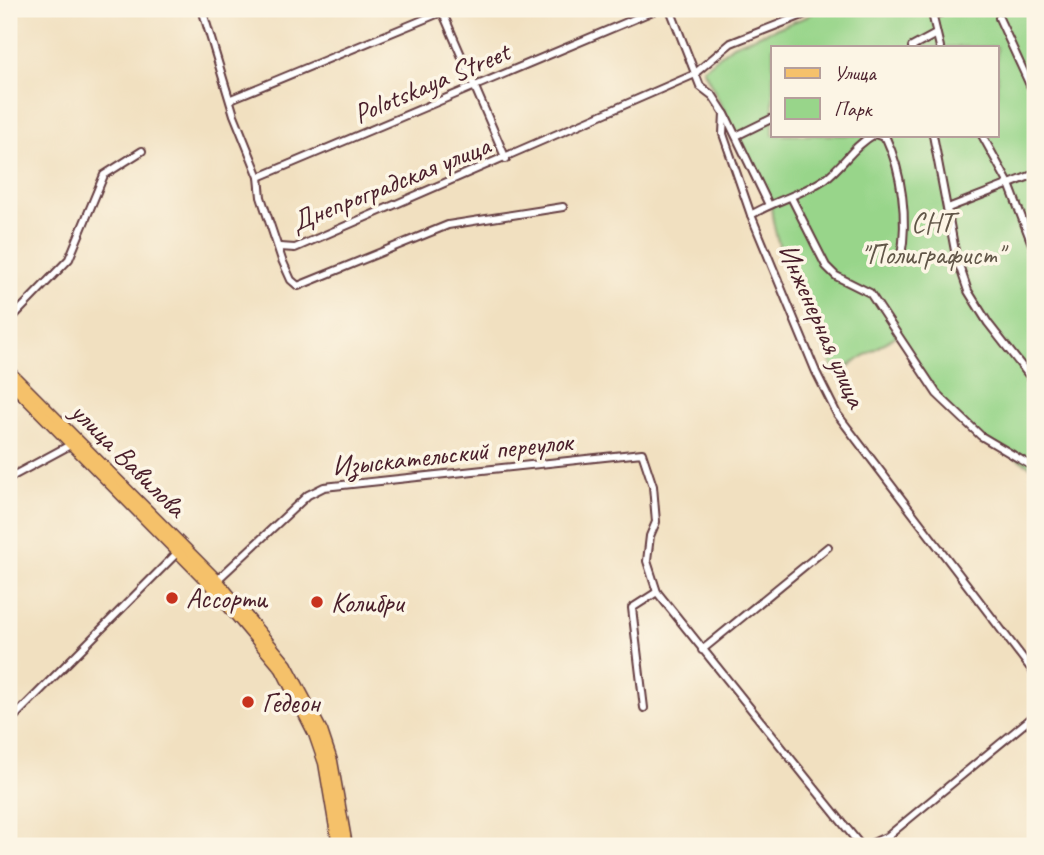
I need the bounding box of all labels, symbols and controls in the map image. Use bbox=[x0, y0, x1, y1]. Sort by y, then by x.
street label: Polotskaya Street bbox=[348, 33, 517, 131]
legend bbox=[771, 46, 998, 136]
text: Улица bbox=[834, 60, 877, 86]
text: Парк bbox=[834, 96, 874, 122]
street label: Днепроградская улица bbox=[285, 127, 497, 239]
park label: СНТ "Полиграфист" bbox=[861, 205, 1009, 272]
street label: Инженерная улица bbox=[771, 238, 875, 414]
street label: улица Вавилова bbox=[62, 393, 195, 526]
street label: Изыскательский переулок bbox=[330, 423, 577, 485]
place label: Ассорти bbox=[186, 581, 269, 616]
place label: Колибри bbox=[331, 585, 406, 620]
marker: Ассорти bbox=[164, 590, 180, 606]
marker: Колибри bbox=[309, 594, 325, 610]
place label: Гедеон bbox=[262, 685, 321, 720]
marker: Гедеон bbox=[240, 694, 256, 710]

